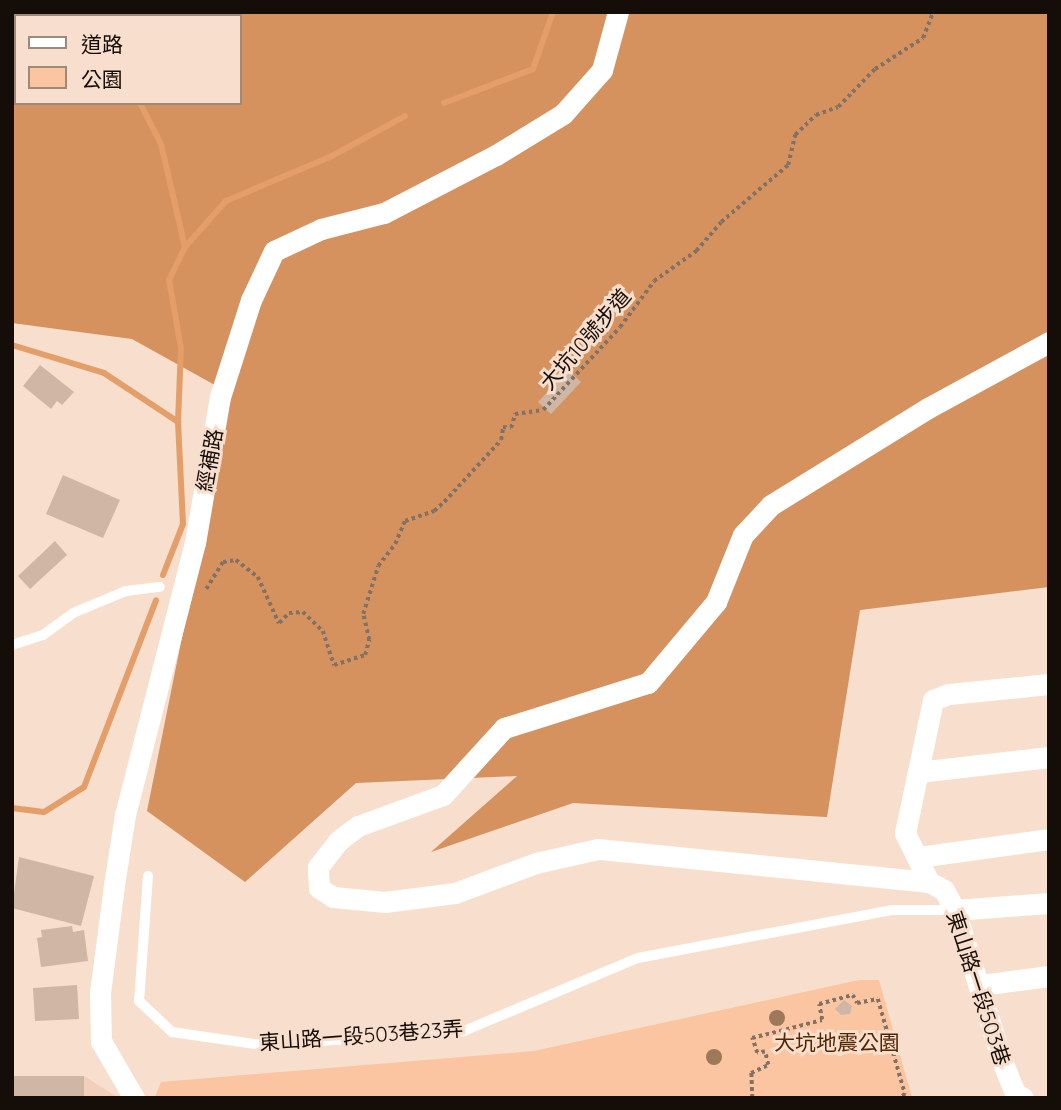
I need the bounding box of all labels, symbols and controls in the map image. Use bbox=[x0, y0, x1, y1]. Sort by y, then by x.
legend bbox=[14, 14, 242, 105]
text: 道路 bbox=[81, 31, 123, 57]
text: 公園 bbox=[81, 66, 123, 92]
street label: 大坑10號步道 bbox=[534, 283, 636, 395]
street label: 經補路 bbox=[191, 427, 227, 493]
street label: 東山路一段503巷 bbox=[942, 908, 1016, 1068]
street label: 東山路一段503巷23弄 bbox=[258, 1015, 464, 1055]
park label: 大坑地震公園 bbox=[774, 1029, 900, 1055]

